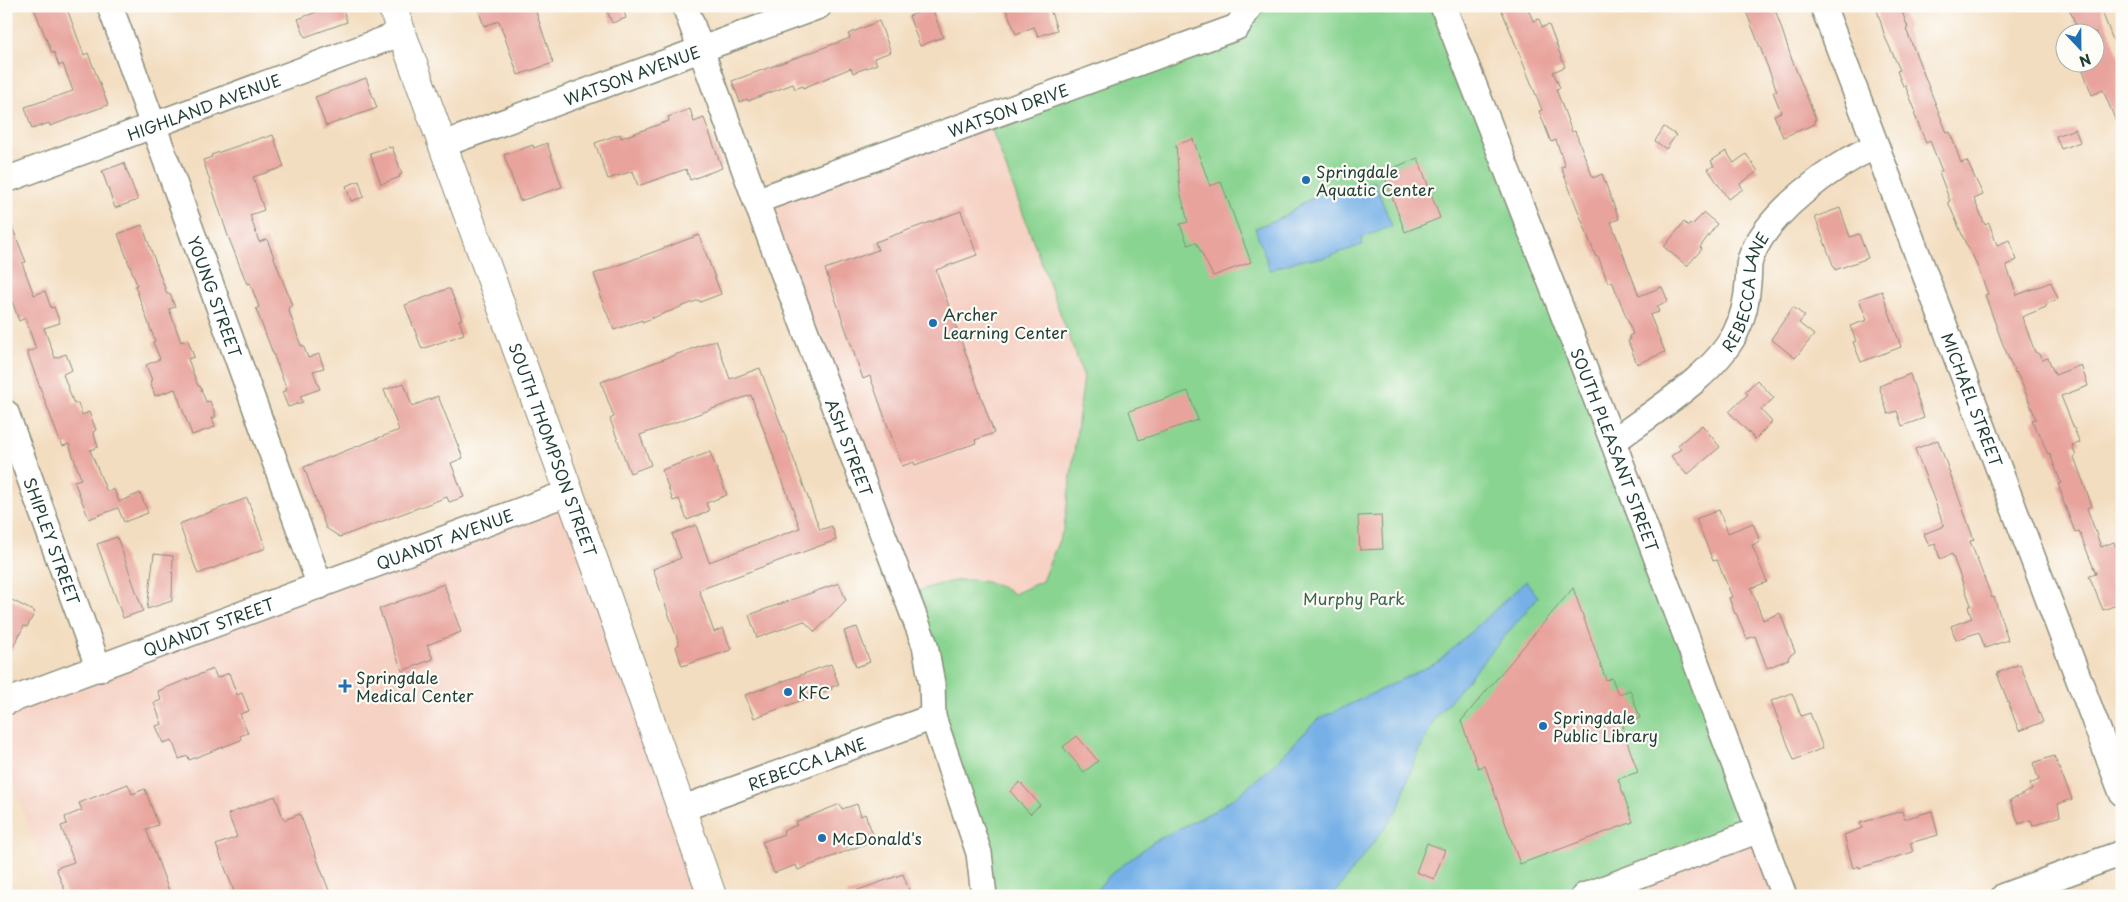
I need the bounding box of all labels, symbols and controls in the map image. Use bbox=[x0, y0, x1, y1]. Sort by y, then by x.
north arrow bbox=[2056, 22, 2106, 72]
street label: WATSON AVENUE bbox=[560, 39, 703, 111]
text: N bbox=[2076, 49, 2094, 72]
street label: HIGHLAND AVENUE bbox=[124, 67, 284, 146]
street label: WATSON DRIVE bbox=[944, 77, 1072, 143]
place label: Springdale Aquatic Center bbox=[1316, 159, 1435, 201]
marker: Springdale Aquatic Center bbox=[1300, 174, 1312, 186]
street label: REBECCA LANE bbox=[1715, 227, 1774, 356]
street label: YOUNG STREET bbox=[182, 233, 248, 360]
place label: Archer Learning Center bbox=[943, 302, 1068, 344]
marker: Archer Learning Center bbox=[927, 317, 939, 329]
street label: MICHAEL STREET bbox=[1936, 329, 2009, 470]
street label: SOUTH THOMPSON STREET bbox=[504, 339, 603, 560]
street label: SOUTH PLEASANT STREET bbox=[1565, 344, 1665, 555]
street label: ASH STREET bbox=[820, 395, 879, 500]
street label: SHIPLEY STREET bbox=[18, 474, 87, 608]
street label: QUANDT AVENUE bbox=[373, 502, 516, 575]
park label: Murphy Park bbox=[1303, 586, 1405, 610]
street label: QUANDT STREET bbox=[139, 591, 278, 662]
place label: Springdale Medical Center bbox=[356, 665, 474, 707]
marker: Springdale Medical Center bbox=[338, 679, 352, 693]
place label: KFC bbox=[798, 680, 830, 704]
marker: KFC bbox=[782, 686, 794, 698]
place label: Springdale Public Library bbox=[1553, 705, 1658, 747]
marker: Springdale Public Library bbox=[1537, 720, 1549, 732]
street label: REBECCA LANE bbox=[744, 730, 869, 796]
place label: McDonald's bbox=[832, 826, 922, 850]
marker: McDonald's bbox=[816, 832, 828, 844]

